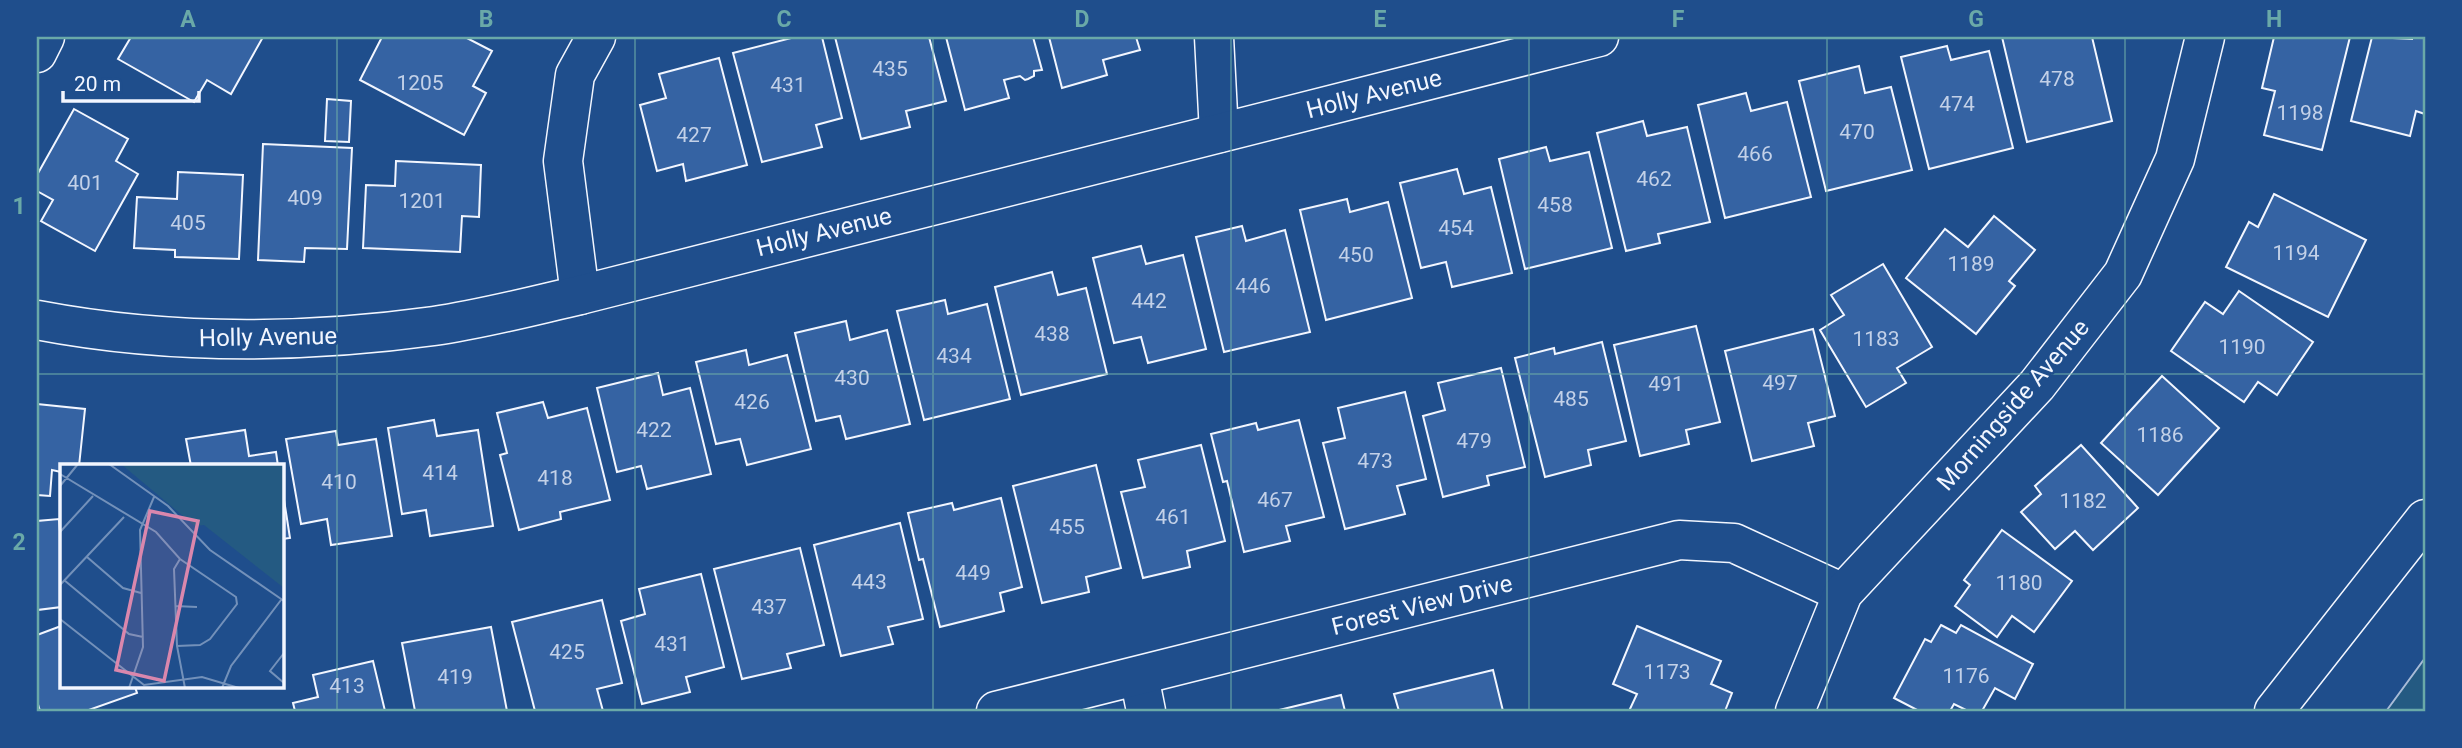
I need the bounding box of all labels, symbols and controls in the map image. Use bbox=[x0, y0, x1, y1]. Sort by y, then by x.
text: A bbox=[180, 6, 196, 33]
text: B bbox=[479, 6, 493, 33]
text: C bbox=[776, 6, 792, 33]
text: D bbox=[1075, 6, 1089, 33]
text: E bbox=[1374, 6, 1387, 33]
text: F bbox=[1672, 6, 1685, 33]
text: G bbox=[1968, 6, 1984, 33]
text: H bbox=[2266, 6, 2282, 33]
house number: 435 bbox=[872, 57, 908, 81]
scale bar bbox=[63, 60, 200, 104]
street label: Holly Avenue bbox=[1304, 64, 1444, 124]
house number: 478 bbox=[2039, 67, 2075, 91]
house number: 1205 bbox=[396, 71, 444, 95]
text: 20 m bbox=[74, 72, 121, 96]
house number: 431 bbox=[770, 73, 806, 97]
house number: 474 bbox=[1939, 92, 1975, 116]
house number: 1198 bbox=[2276, 101, 2324, 125]
house number: 470 bbox=[1839, 120, 1875, 144]
house number: 427 bbox=[676, 123, 712, 147]
house number: 466 bbox=[1737, 142, 1773, 166]
house number: 462 bbox=[1636, 167, 1672, 191]
house number: 401 bbox=[67, 171, 103, 195]
house number: 409 bbox=[287, 186, 323, 210]
house number: 1201 bbox=[398, 189, 446, 213]
text: 1 bbox=[12, 193, 26, 220]
house number: 458 bbox=[1537, 193, 1573, 217]
street label: Holly Avenue bbox=[754, 202, 894, 262]
house number: 405 bbox=[170, 211, 206, 235]
house number: 454 bbox=[1438, 216, 1474, 240]
house number: 1194 bbox=[2272, 241, 2320, 265]
house number: 450 bbox=[1338, 243, 1374, 267]
house number: 1189 bbox=[1947, 252, 1995, 276]
house number: 446 bbox=[1235, 274, 1271, 298]
house number: 442 bbox=[1131, 289, 1167, 313]
street label: Morningside Avenue bbox=[1931, 314, 2095, 496]
street label: Holly Avenue bbox=[199, 322, 337, 352]
house number: 438 bbox=[1034, 322, 1070, 346]
house number: 1183 bbox=[1852, 327, 1900, 351]
house number: 1190 bbox=[2218, 335, 2266, 359]
house number: 434 bbox=[936, 344, 972, 368]
house number: 430 bbox=[834, 366, 870, 390]
house number: 497 bbox=[1762, 371, 1798, 395]
house number: 491 bbox=[1648, 372, 1684, 396]
house number: 485 bbox=[1553, 387, 1589, 411]
house number: 426 bbox=[734, 390, 770, 414]
house number: 422 bbox=[636, 418, 672, 442]
house number: 1186 bbox=[2136, 423, 2184, 447]
house number: 479 bbox=[1456, 429, 1492, 453]
house number: 473 bbox=[1357, 449, 1393, 473]
house number: 414 bbox=[422, 461, 458, 485]
inset map bbox=[60, 464, 284, 688]
house number: 418 bbox=[537, 466, 573, 490]
house number: 410 bbox=[321, 470, 357, 494]
house number: 467 bbox=[1257, 488, 1293, 512]
house number: 1182 bbox=[2059, 489, 2107, 513]
house number: 461 bbox=[1155, 505, 1191, 529]
house number: 455 bbox=[1049, 515, 1085, 539]
text: 2 bbox=[12, 529, 26, 556]
house number: 449 bbox=[955, 561, 991, 585]
street label: Forest View Drive bbox=[1329, 569, 1515, 641]
house number: 443 bbox=[851, 570, 887, 594]
house number: 1180 bbox=[1995, 571, 2043, 595]
house number: 437 bbox=[751, 595, 787, 619]
house number: 431 bbox=[654, 632, 690, 656]
house number: 425 bbox=[549, 640, 585, 664]
house number: 1173 bbox=[1643, 660, 1691, 684]
house number: 1176 bbox=[1942, 664, 1990, 688]
house number: 419 bbox=[437, 665, 473, 689]
house number: 413 bbox=[329, 674, 365, 698]

